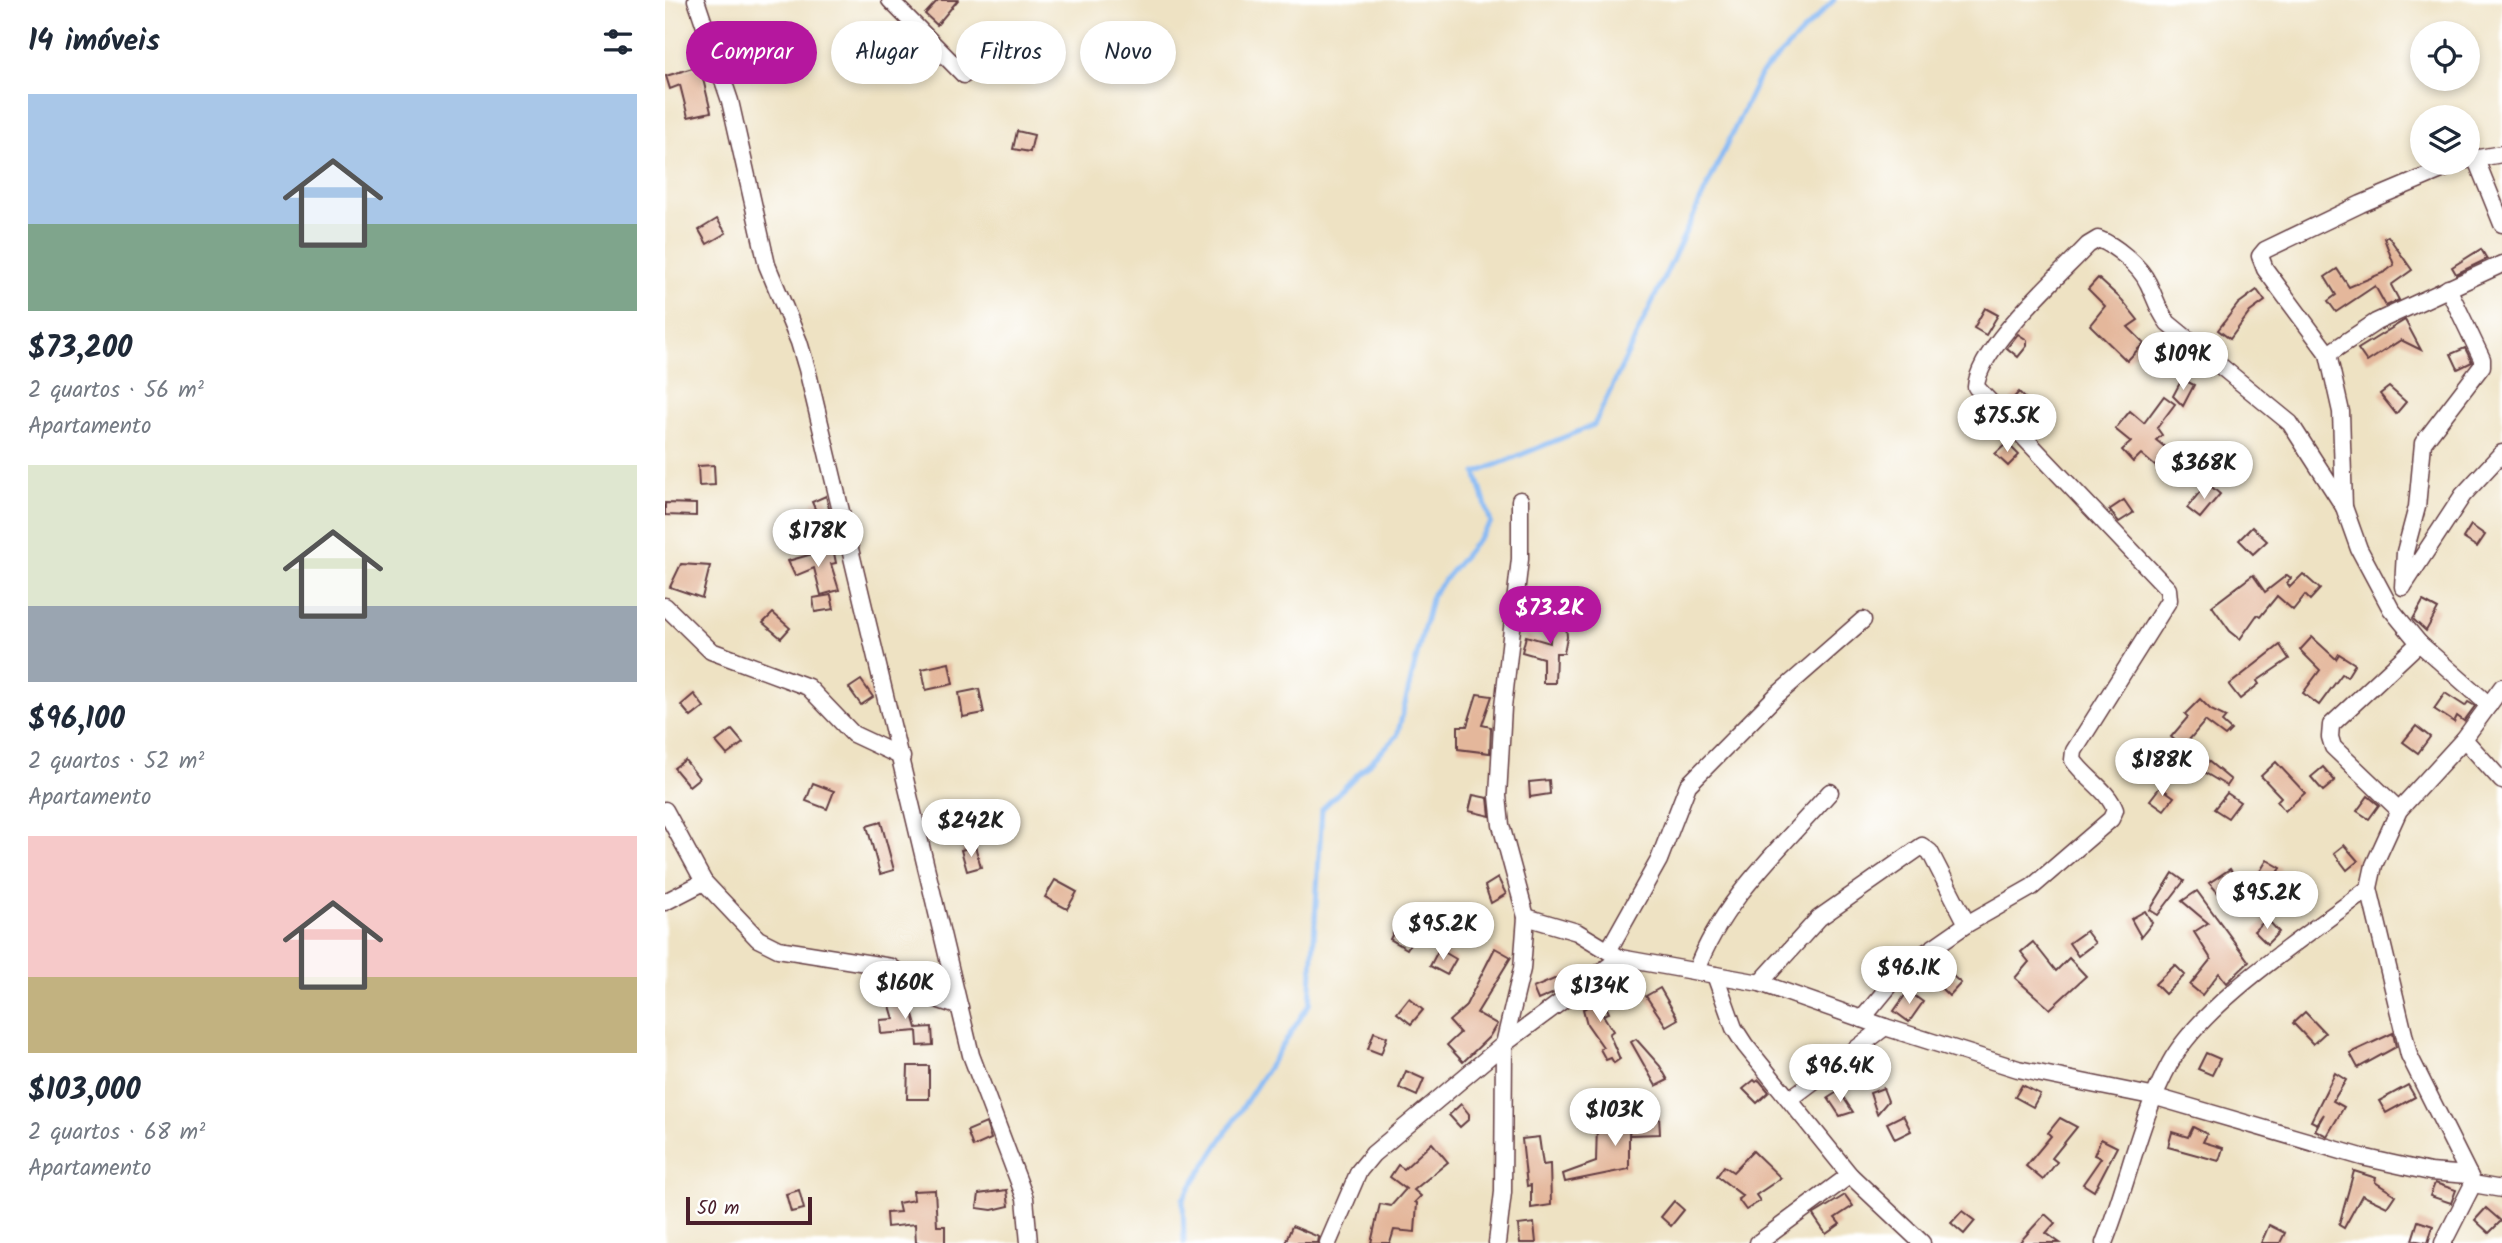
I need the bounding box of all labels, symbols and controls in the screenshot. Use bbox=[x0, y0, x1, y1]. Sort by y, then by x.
text: 14 imóveis bbox=[28, 18, 160, 66]
chip: Comprar bbox=[686, 21, 817, 84]
chip: Alugar bbox=[831, 21, 942, 84]
chip: Filtros bbox=[956, 21, 1066, 84]
chip: Novo bbox=[1080, 21, 1176, 84]
map controls bbox=[2410, 21, 2480, 175]
button: locate bbox=[2410, 21, 2480, 91]
icon: filters bbox=[599, 23, 637, 61]
button: layers bbox=[2410, 105, 2480, 175]
icon: home bbox=[270, 140, 396, 266]
text: $73,200 bbox=[28, 325, 132, 373]
pin: $109K bbox=[2134, 332, 2232, 392]
text: $109K bbox=[2154, 337, 2212, 373]
text: 2 quartos · 56 m² bbox=[28, 373, 204, 409]
pin: $75.5K bbox=[1950, 394, 2064, 454]
text: $75.5K bbox=[1973, 399, 2041, 435]
text: Apartamento bbox=[28, 409, 151, 445]
pin: $368K bbox=[2155, 442, 2253, 501]
text: $368K bbox=[2171, 446, 2237, 482]
pin: $178K bbox=[769, 510, 867, 569]
icon: home bbox=[270, 511, 396, 637]
text: $178K bbox=[789, 514, 847, 550]
pin: $73.2K bbox=[1493, 586, 1607, 646]
text: $73.2K bbox=[1515, 591, 1585, 627]
text: $96,100 bbox=[28, 696, 125, 744]
pin: $188K bbox=[2113, 738, 2211, 798]
text: $188K bbox=[2131, 743, 2193, 779]
text: 2 quartos · 52 m² bbox=[28, 744, 204, 780]
text: Apartamento bbox=[28, 780, 151, 816]
pin: $242K bbox=[922, 800, 1020, 859]
text: $242K bbox=[938, 804, 1004, 840]
pin: $95.2K bbox=[2210, 872, 2324, 931]
text: $95.2K bbox=[2232, 876, 2302, 912]
icon: home bbox=[270, 882, 396, 1008]
pin: $95.2K bbox=[1386, 902, 1500, 962]
text: $95.2K bbox=[1408, 907, 1478, 943]
pin: $96.1K bbox=[1852, 946, 1966, 1006]
text: $96.1K bbox=[1877, 951, 1941, 987]
pin: $160K bbox=[856, 962, 954, 1021]
pin: $134K bbox=[1551, 964, 1649, 1024]
text: $160K bbox=[876, 966, 934, 1002]
text: $134K bbox=[1570, 969, 1630, 1005]
pin: $96.4K bbox=[1783, 1044, 1897, 1104]
text: $96.4K bbox=[1805, 1049, 1875, 1085]
text: $103,000 bbox=[28, 1067, 141, 1115]
pin: $103K bbox=[1566, 1088, 1664, 1148]
text: $103K bbox=[1586, 1093, 1644, 1129]
text: 2 quartos · 68 m² bbox=[28, 1115, 205, 1151]
text: Apartamento bbox=[28, 1151, 151, 1187]
scale bar bbox=[686, 1194, 812, 1226]
text: 50 m bbox=[697, 1194, 739, 1224]

